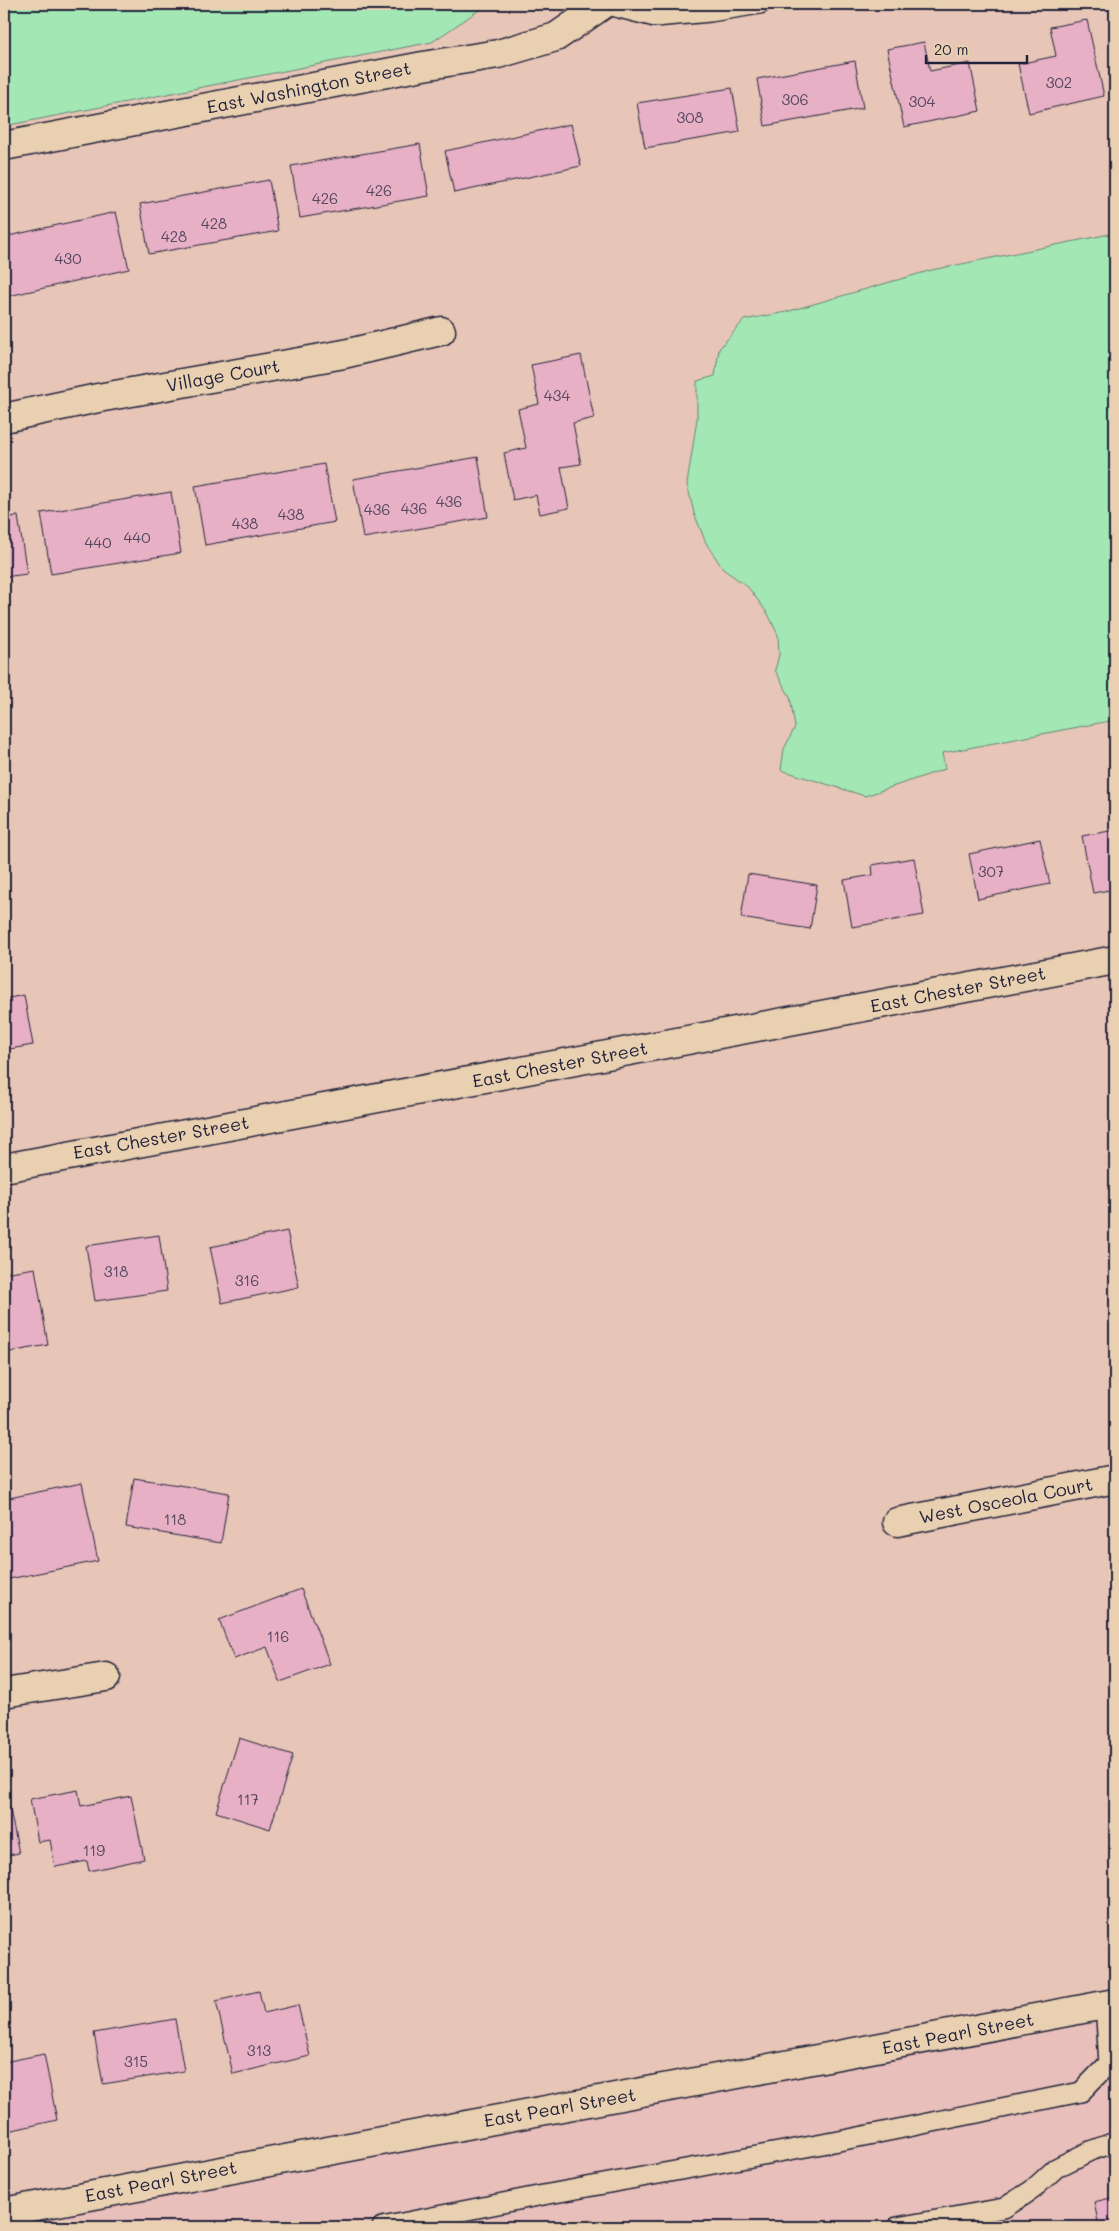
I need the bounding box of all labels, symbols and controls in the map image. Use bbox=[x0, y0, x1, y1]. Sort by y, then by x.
scale bar bbox=[926, 32, 1028, 64]
text: 20 m bbox=[934, 39, 968, 59]
street label: East Washington Street bbox=[205, 55, 413, 119]
house number: 302 bbox=[1046, 72, 1072, 92]
house number: 306 bbox=[781, 89, 809, 109]
house number: 304 bbox=[909, 91, 936, 111]
house number: 308 bbox=[676, 107, 704, 127]
house number: 426 bbox=[366, 180, 392, 200]
house number: 426 bbox=[312, 188, 338, 208]
house number: 428 bbox=[201, 213, 227, 233]
house number: 428 bbox=[161, 226, 187, 246]
house number: 430 bbox=[55, 248, 81, 268]
street label: Village Court bbox=[164, 353, 282, 397]
house number: 434 bbox=[544, 385, 570, 405]
house number: 436 bbox=[436, 491, 462, 511]
house number: 436 bbox=[401, 498, 427, 518]
house number: 436 bbox=[364, 499, 390, 519]
house number: 438 bbox=[278, 504, 304, 524]
house number: 438 bbox=[232, 513, 258, 533]
house number: 440 bbox=[124, 527, 150, 547]
house number: 440 bbox=[85, 532, 111, 552]
house number: 307 bbox=[978, 861, 1004, 881]
street label: East Chester Street bbox=[868, 960, 1047, 1018]
street label: East Chester Street bbox=[470, 1035, 649, 1093]
street label: East Chester Street bbox=[71, 1110, 251, 1164]
house number: 318 bbox=[104, 1261, 128, 1281]
house number: 316 bbox=[235, 1270, 259, 1290]
street label: West Osceola Court bbox=[917, 1471, 1095, 1529]
house number: 118 bbox=[164, 1509, 186, 1529]
house number: 116 bbox=[267, 1626, 289, 1646]
house number: 117 bbox=[237, 1789, 259, 1809]
house number: 119 bbox=[83, 1840, 105, 1860]
street label: East Pearl Street bbox=[880, 2007, 1036, 2059]
house number: 313 bbox=[247, 2040, 271, 2060]
house number: 315 bbox=[124, 2051, 148, 2071]
street label: East Pearl Street bbox=[482, 2082, 638, 2132]
street label: East Pearl Street bbox=[83, 2155, 239, 2207]

